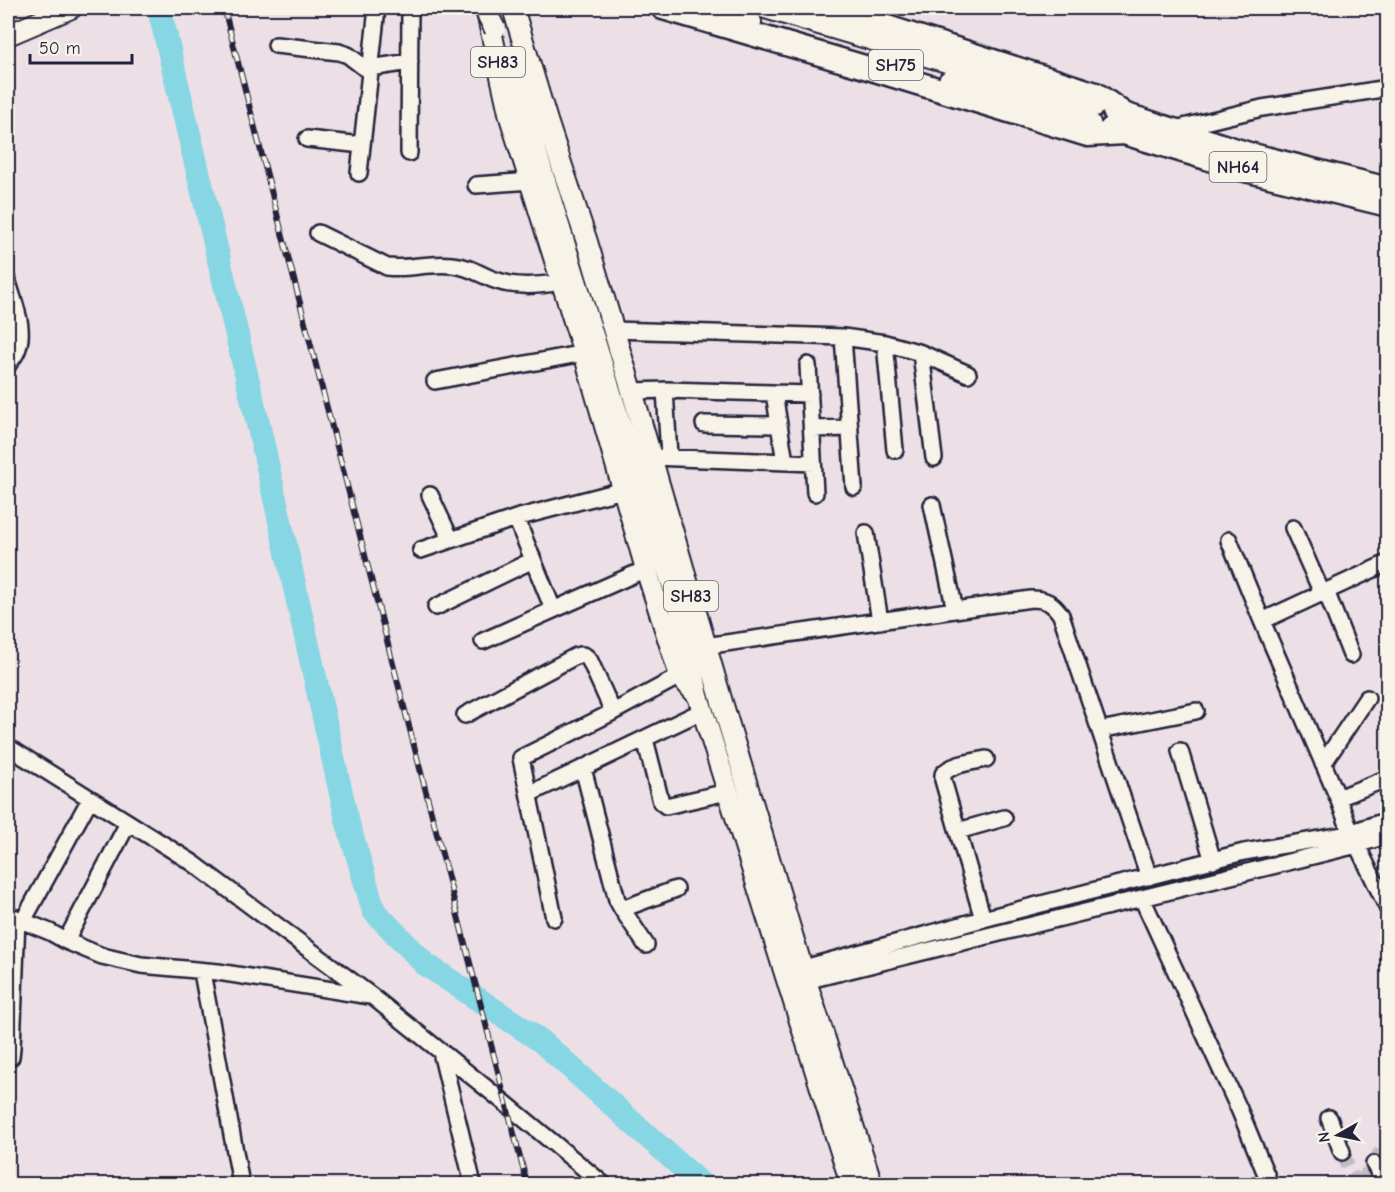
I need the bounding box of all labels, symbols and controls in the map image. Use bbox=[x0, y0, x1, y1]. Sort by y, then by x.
scale bar bbox=[30, 27, 132, 65]
text: 50 m bbox=[39, 38, 81, 59]
road number: SH83 bbox=[471, 47, 525, 77]
road number: SH75 bbox=[869, 50, 923, 80]
road number: NH64 bbox=[1210, 152, 1266, 182]
road number: SH83 bbox=[664, 581, 718, 611]
north arrow bbox=[1308, 1105, 1368, 1165]
text: N bbox=[1314, 1131, 1334, 1144]

